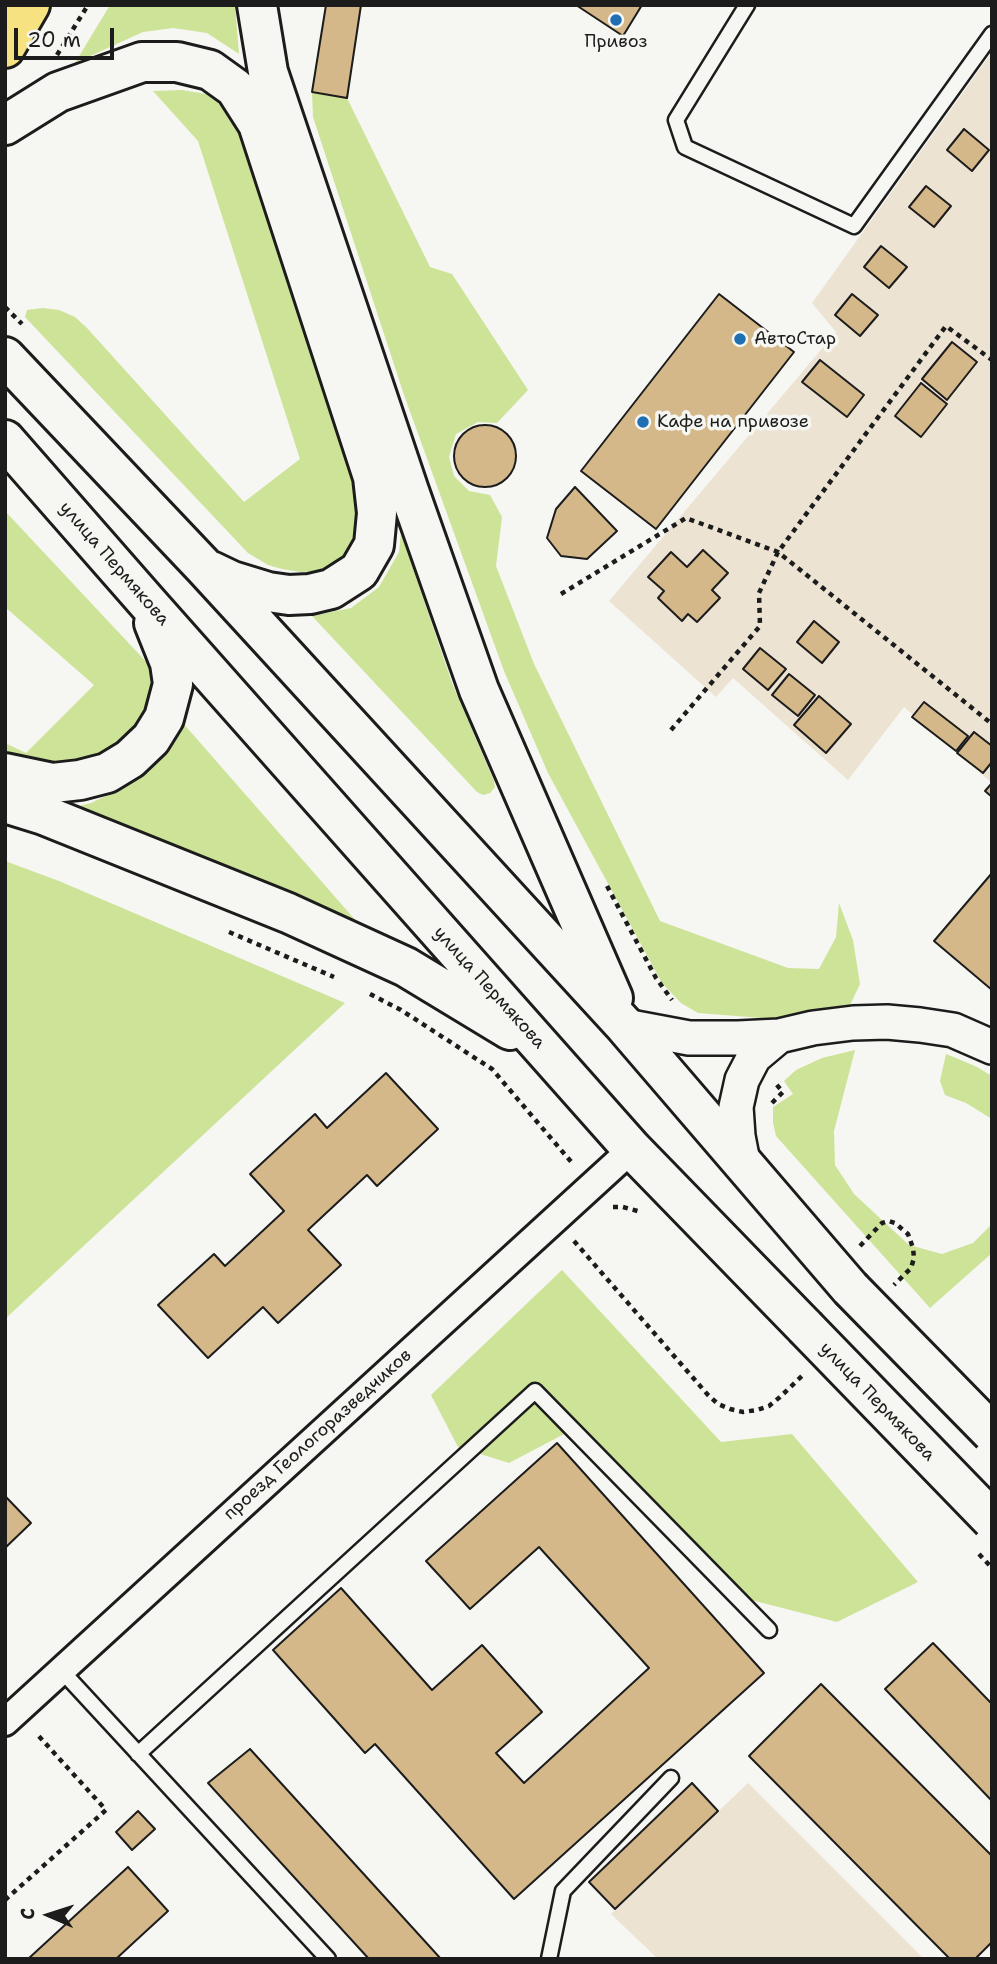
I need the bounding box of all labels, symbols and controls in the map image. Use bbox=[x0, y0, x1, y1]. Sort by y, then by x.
marker: Привоз bbox=[608, 12, 624, 28]
scale bar bbox=[18, 14, 117, 58]
text: 20 m bbox=[27, 26, 81, 54]
place label: Привоз bbox=[584, 31, 648, 53]
place label: АвтоСтар bbox=[754, 328, 836, 350]
marker: АвтоСтар bbox=[732, 331, 748, 347]
place label: Кафе на привозе bbox=[657, 411, 809, 433]
marker: Кафе на привозе bbox=[635, 414, 651, 430]
street label: улица Пермякова bbox=[54, 498, 174, 630]
street label: улица Пермякова bbox=[428, 922, 550, 1054]
street label: улица Пермякова bbox=[815, 1338, 939, 1466]
street label: проезд Геологоразведчиков bbox=[220, 1345, 416, 1525]
north arrow bbox=[14, 1880, 84, 1950]
text: С bbox=[15, 1907, 40, 1920]

